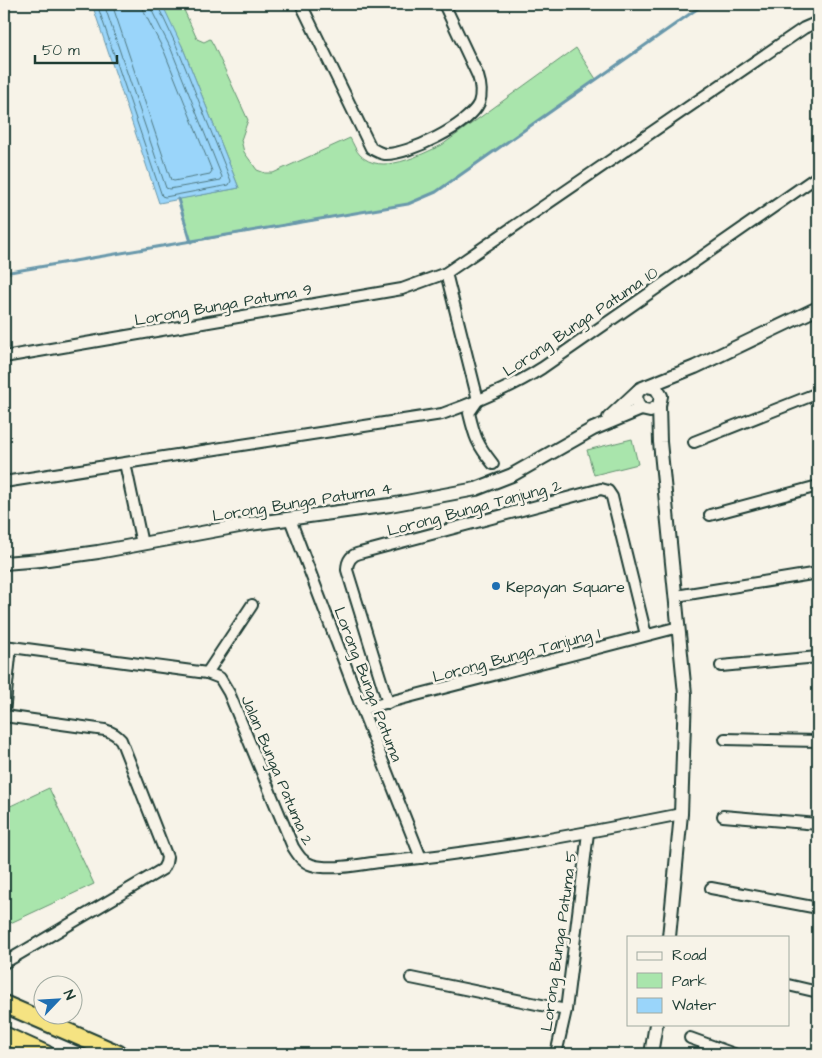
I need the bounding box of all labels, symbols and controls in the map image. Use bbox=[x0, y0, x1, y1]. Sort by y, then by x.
scale bar bbox=[35, 32, 118, 64]
text: 50 m bbox=[42, 40, 80, 61]
street label: Lorong Bunga Patuma 10 bbox=[499, 262, 663, 383]
street label: Lorong Bunga Patuma 9 bbox=[133, 279, 314, 332]
street label: Lorong Bunga Tanjung 2 bbox=[385, 474, 564, 543]
street label: Lorong Bunga Patuma 4 bbox=[211, 477, 394, 528]
place label: Kepayan Square bbox=[506, 576, 625, 599]
marker: Kepayan Square bbox=[490, 580, 502, 592]
street label: Lorong Bunga Patuma bbox=[327, 604, 408, 765]
street label: Lorong Bunga Tanjung 1 bbox=[430, 622, 603, 689]
street label: Jalan Bunga Patuma 2 bbox=[235, 692, 319, 849]
street label: Lorong Bunga Patuma 5 bbox=[535, 849, 584, 1033]
legend bbox=[627, 936, 790, 1026]
text: Road bbox=[672, 945, 707, 966]
text: Park bbox=[672, 971, 707, 992]
north arrow bbox=[32, 976, 82, 1026]
text: N bbox=[58, 987, 80, 1003]
text: Water bbox=[672, 995, 716, 1016]

